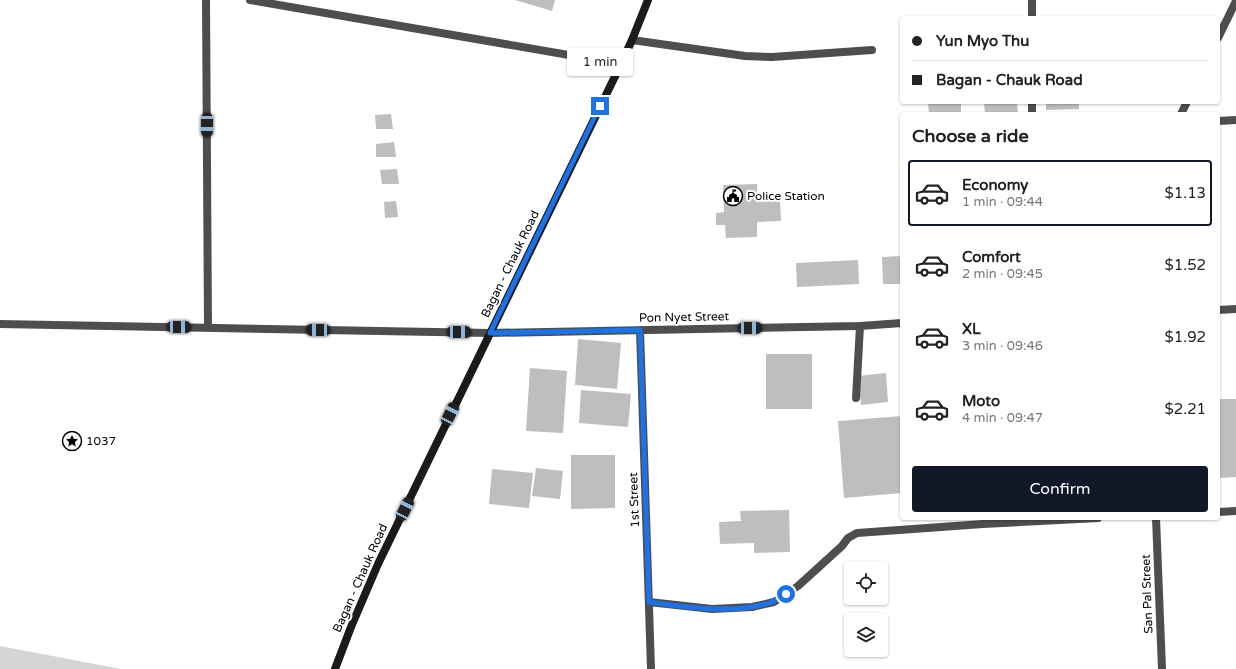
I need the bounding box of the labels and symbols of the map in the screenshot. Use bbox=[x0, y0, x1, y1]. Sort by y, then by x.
callout: 1 min bbox=[567, 48, 633, 76]
route end bbox=[591, 97, 609, 115]
car bbox=[201, 113, 213, 137]
public building icon: Police Station bbox=[722, 185, 744, 207]
place label: Police Station bbox=[747, 189, 825, 203]
street label: Bagan - Chauk Road bbox=[478, 208, 542, 320]
street label: Pon Nyet Street bbox=[639, 309, 730, 325]
car bbox=[167, 321, 191, 333]
car bbox=[738, 322, 762, 334]
car bbox=[306, 324, 330, 336]
car bbox=[447, 326, 471, 338]
car bbox=[439, 401, 461, 427]
place icon: 1037 bbox=[61, 430, 83, 452]
place label: 1037 bbox=[86, 434, 116, 448]
street label: 1st Street bbox=[626, 472, 642, 528]
car bbox=[394, 496, 416, 522]
street label: Bagan - Chauk Road bbox=[330, 522, 390, 634]
street label: San Pal Street bbox=[1139, 554, 1155, 634]
route start bbox=[777, 585, 795, 603]

